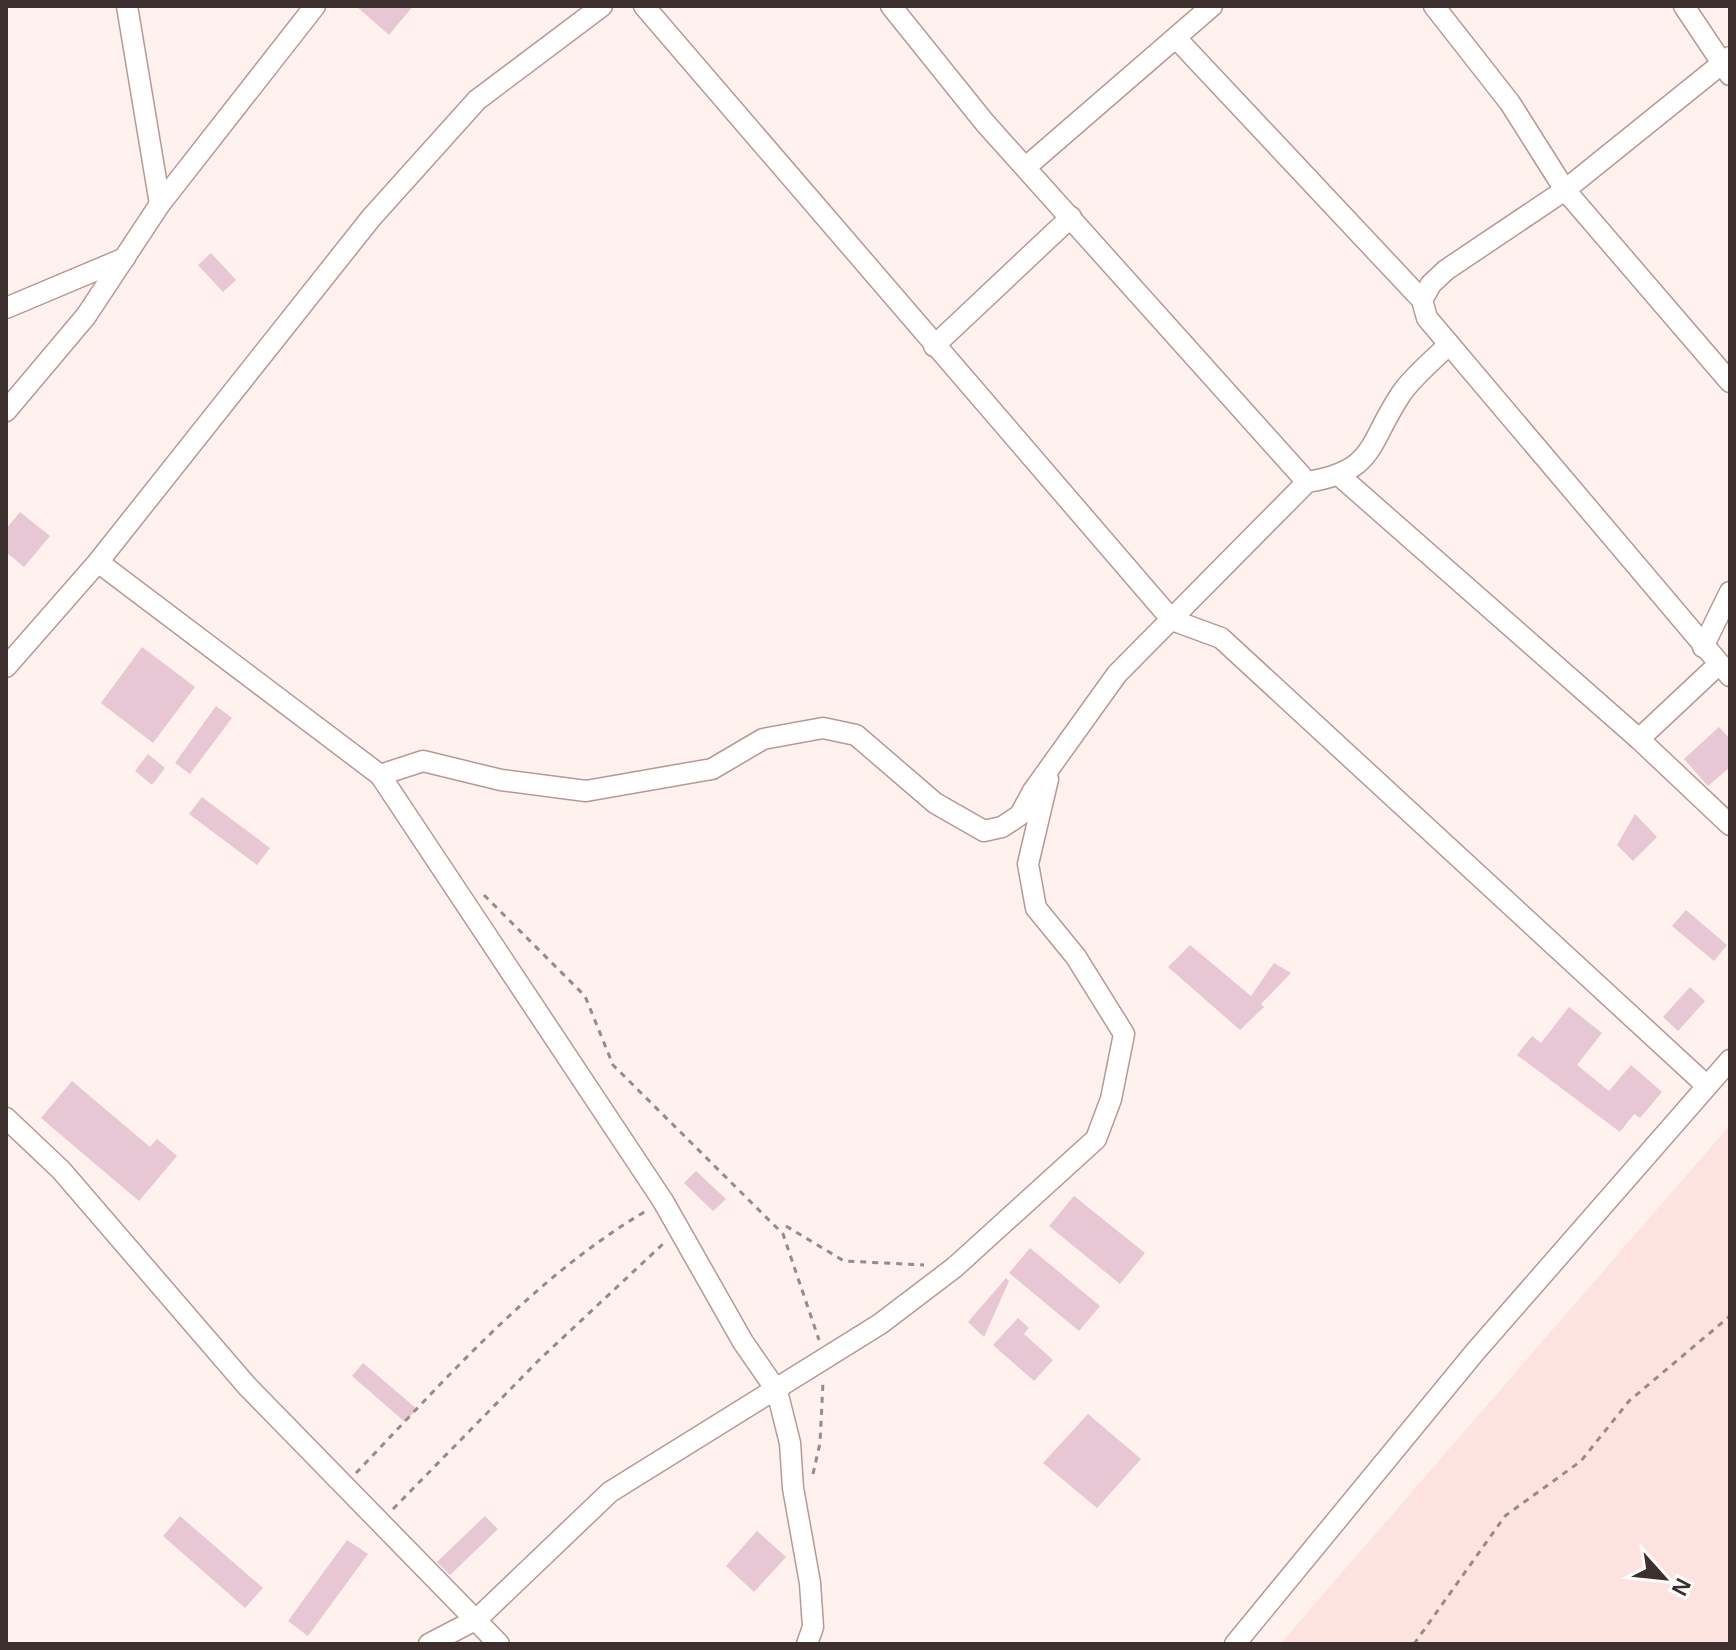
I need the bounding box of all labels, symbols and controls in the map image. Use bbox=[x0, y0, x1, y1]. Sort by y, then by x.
north arrow bbox=[1624, 1538, 1704, 1618]
text: N bbox=[1667, 1574, 1696, 1600]

